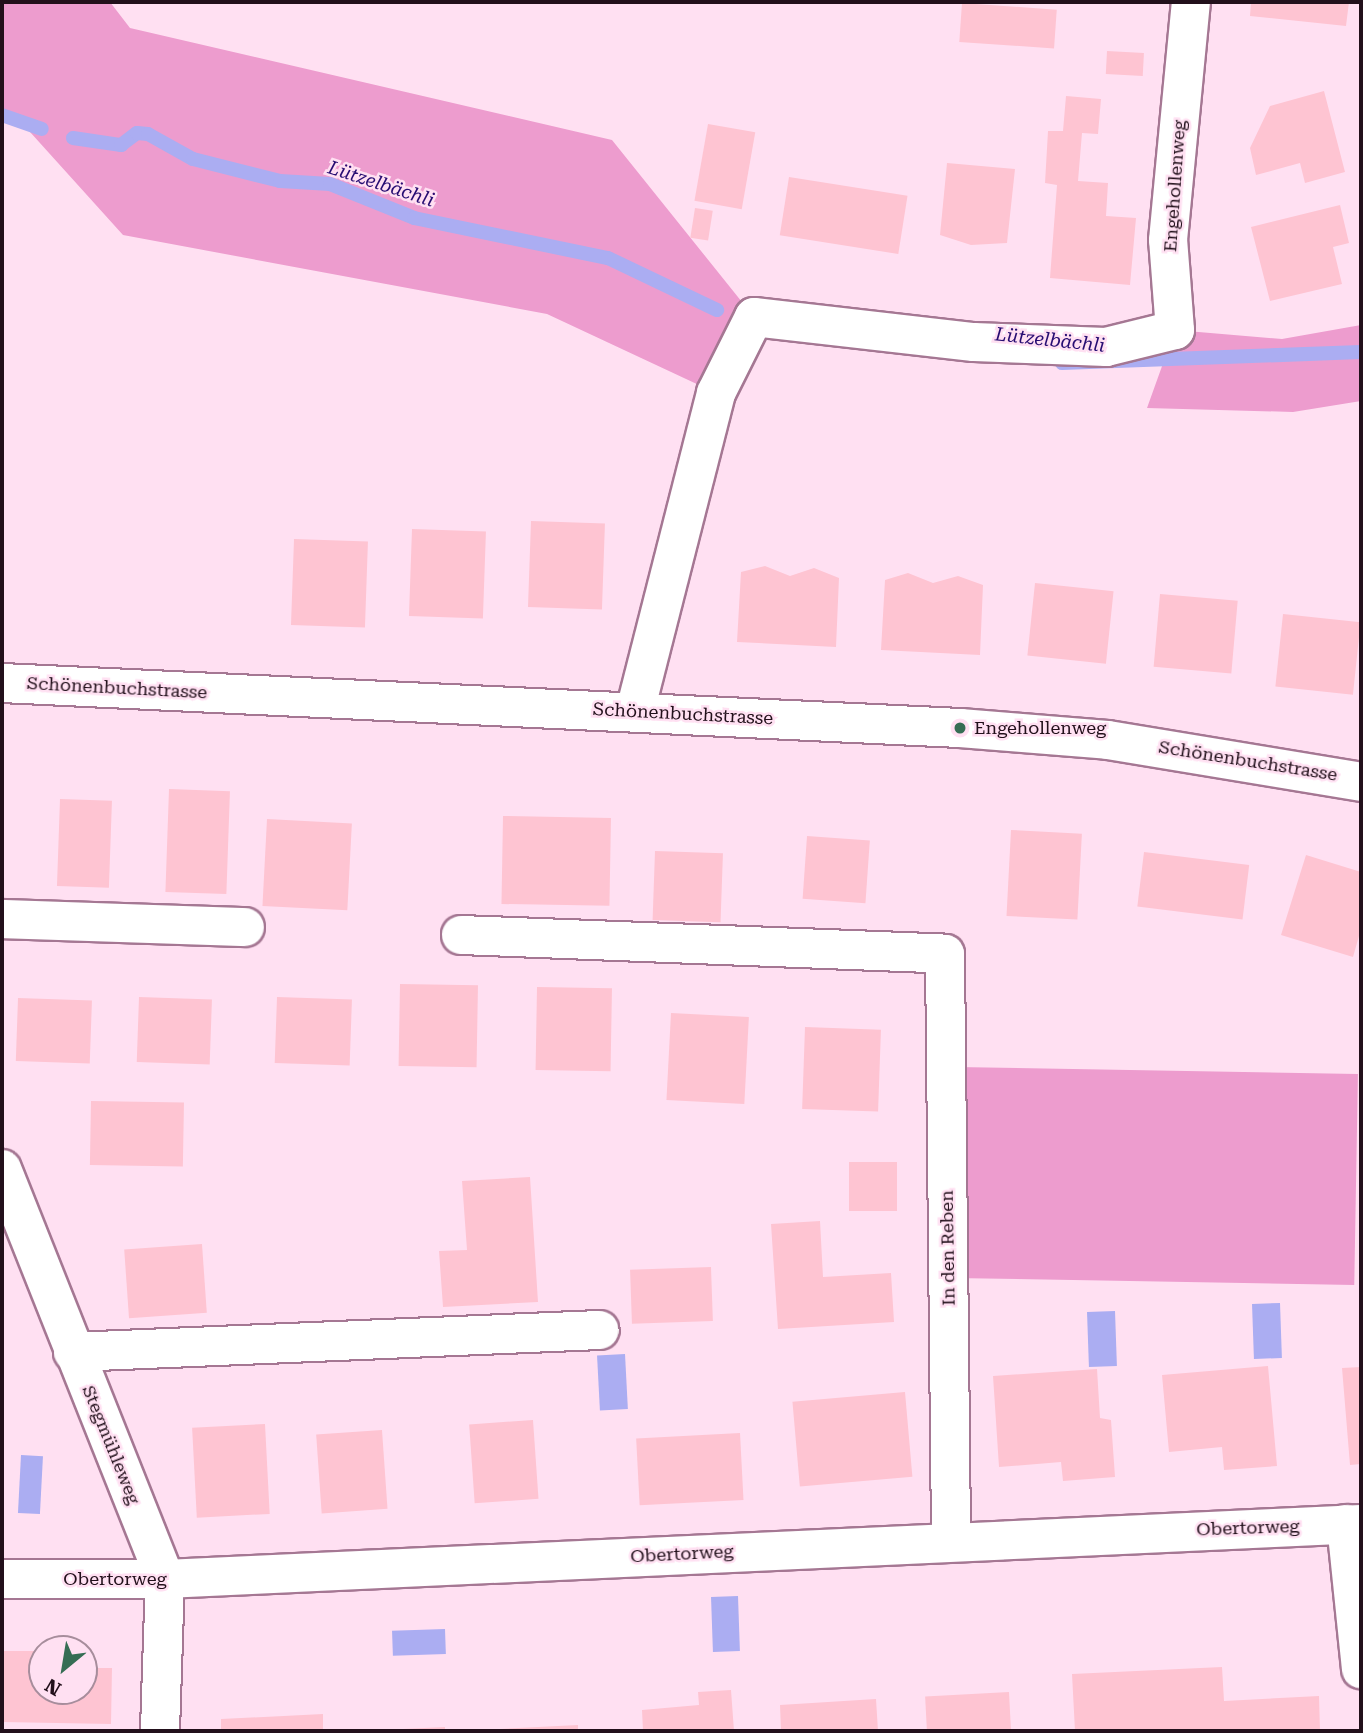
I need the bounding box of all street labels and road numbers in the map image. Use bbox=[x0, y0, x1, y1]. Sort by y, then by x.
street label: Engehollenweg bbox=[1160, 119, 1190, 253]
street label: Schönenbuchstrasse bbox=[26, 672, 208, 704]
street label: Schönenbuchstrasse bbox=[592, 698, 774, 730]
street label: Schönenbuchstrasse bbox=[1157, 736, 1339, 786]
street label: In den Reben bbox=[936, 1190, 960, 1306]
street label: Stegmühleweg bbox=[77, 1382, 145, 1508]
street label: Obertorweg bbox=[1196, 1515, 1300, 1541]
street label: Obertorweg bbox=[630, 1541, 734, 1567]
street label: Obertorweg bbox=[63, 1568, 167, 1590]

